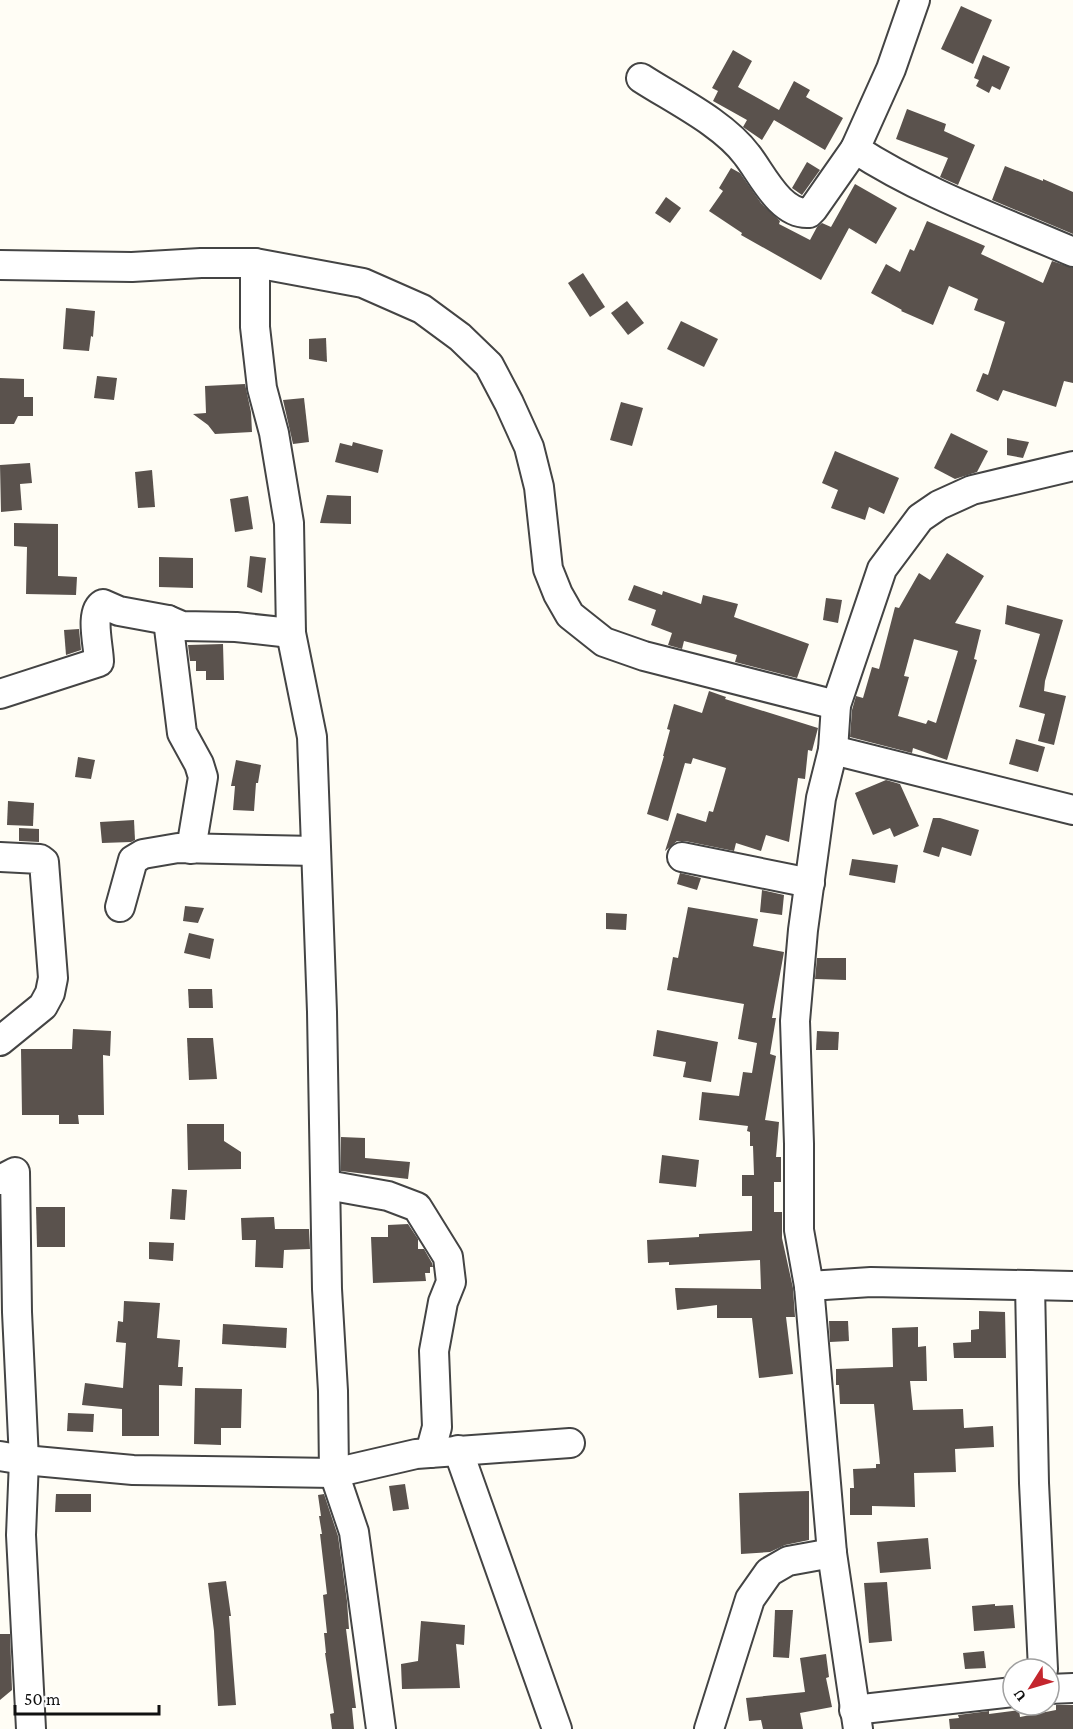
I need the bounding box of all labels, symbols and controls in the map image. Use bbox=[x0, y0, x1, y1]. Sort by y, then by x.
north arrow bbox=[1001, 1657, 1061, 1717]
scale bar bbox=[15, 1678, 159, 1716]
text: U bbox=[1009, 1686, 1030, 1705]
text: 50 m bbox=[24, 1689, 61, 1709]

